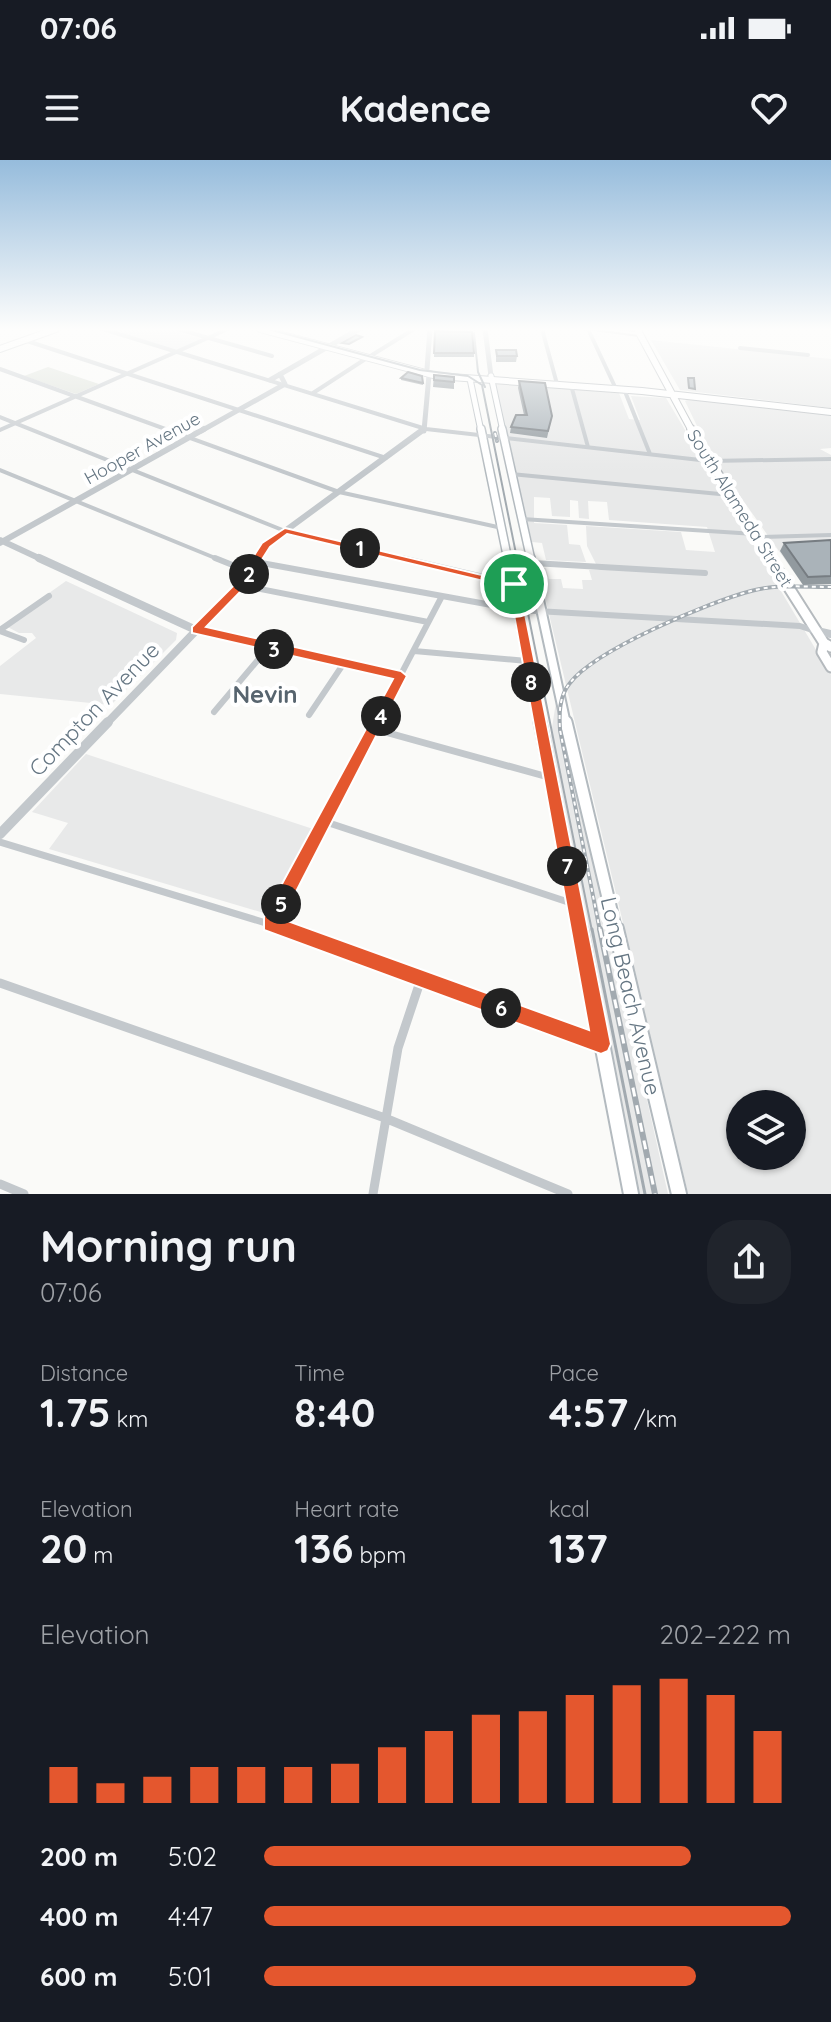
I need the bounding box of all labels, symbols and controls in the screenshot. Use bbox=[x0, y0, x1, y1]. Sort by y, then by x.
text: 07:06 bbox=[40, 9, 117, 47]
icon: menu bbox=[40, 86, 84, 130]
text: Kadence bbox=[340, 86, 491, 131]
icon: heart bbox=[747, 86, 791, 130]
street label: Hooper Avenue bbox=[80, 407, 204, 489]
street label: South Alameda Street bbox=[682, 425, 798, 591]
pin: 1 bbox=[340, 528, 380, 568]
text: 1 bbox=[356, 534, 364, 562]
pin bbox=[480, 550, 548, 618]
pin: 2 bbox=[229, 554, 269, 594]
text: 2 bbox=[243, 560, 255, 588]
icon: arrive bbox=[492, 562, 536, 606]
pin: 3 bbox=[254, 629, 294, 669]
text: 3 bbox=[268, 635, 280, 663]
street label: Compton Avenue bbox=[23, 636, 165, 782]
pin: 8 bbox=[511, 662, 551, 702]
text: 8 bbox=[525, 668, 537, 696]
district label: Nevin bbox=[232, 679, 298, 709]
pin: 4 bbox=[361, 696, 401, 736]
text: 4 bbox=[375, 702, 387, 730]
pin: 7 bbox=[547, 846, 587, 886]
text: 7 bbox=[561, 852, 573, 880]
pin: 5 bbox=[261, 884, 301, 924]
text: 5 bbox=[275, 890, 287, 918]
street label: Long Beach Avenue bbox=[595, 894, 667, 1098]
pin: 6 bbox=[481, 988, 521, 1028]
text: 6 bbox=[495, 994, 507, 1022]
map controls bbox=[726, 1090, 806, 1170]
button: layers bbox=[726, 1090, 806, 1170]
text: Morning run bbox=[40, 1218, 297, 1273]
button: share bbox=[707, 1220, 791, 1304]
text: 07:06 bbox=[40, 1276, 102, 1309]
text: Distance bbox=[40, 1359, 128, 1387]
text: Time bbox=[294, 1359, 345, 1387]
text: Pace bbox=[549, 1359, 599, 1387]
text: 1.75 bbox=[40, 1387, 111, 1437]
text: 8:40 bbox=[294, 1387, 375, 1437]
text: 4:57 bbox=[549, 1387, 628, 1437]
text: km bbox=[111, 1405, 148, 1433]
text: /km bbox=[628, 1405, 677, 1433]
text: Elevation bbox=[40, 1495, 133, 1523]
text: Heart rate bbox=[294, 1495, 399, 1523]
text: kcal bbox=[549, 1495, 590, 1523]
text: 20 bbox=[40, 1523, 87, 1573]
text: 136 bbox=[294, 1523, 354, 1573]
text: 137 bbox=[549, 1523, 608, 1573]
text: m bbox=[87, 1541, 113, 1569]
text: bpm bbox=[354, 1541, 406, 1569]
text: Elevation bbox=[40, 1618, 150, 1651]
text: 202–222 m bbox=[659, 1618, 791, 1651]
text: 200 m bbox=[40, 1840, 118, 1873]
text: 5:02 bbox=[168, 1840, 217, 1873]
text: 400 m bbox=[40, 1900, 118, 1933]
text: 4:47 bbox=[168, 1900, 213, 1933]
text: 600 m bbox=[40, 1960, 118, 1993]
text: 5:01 bbox=[168, 1960, 212, 1993]

